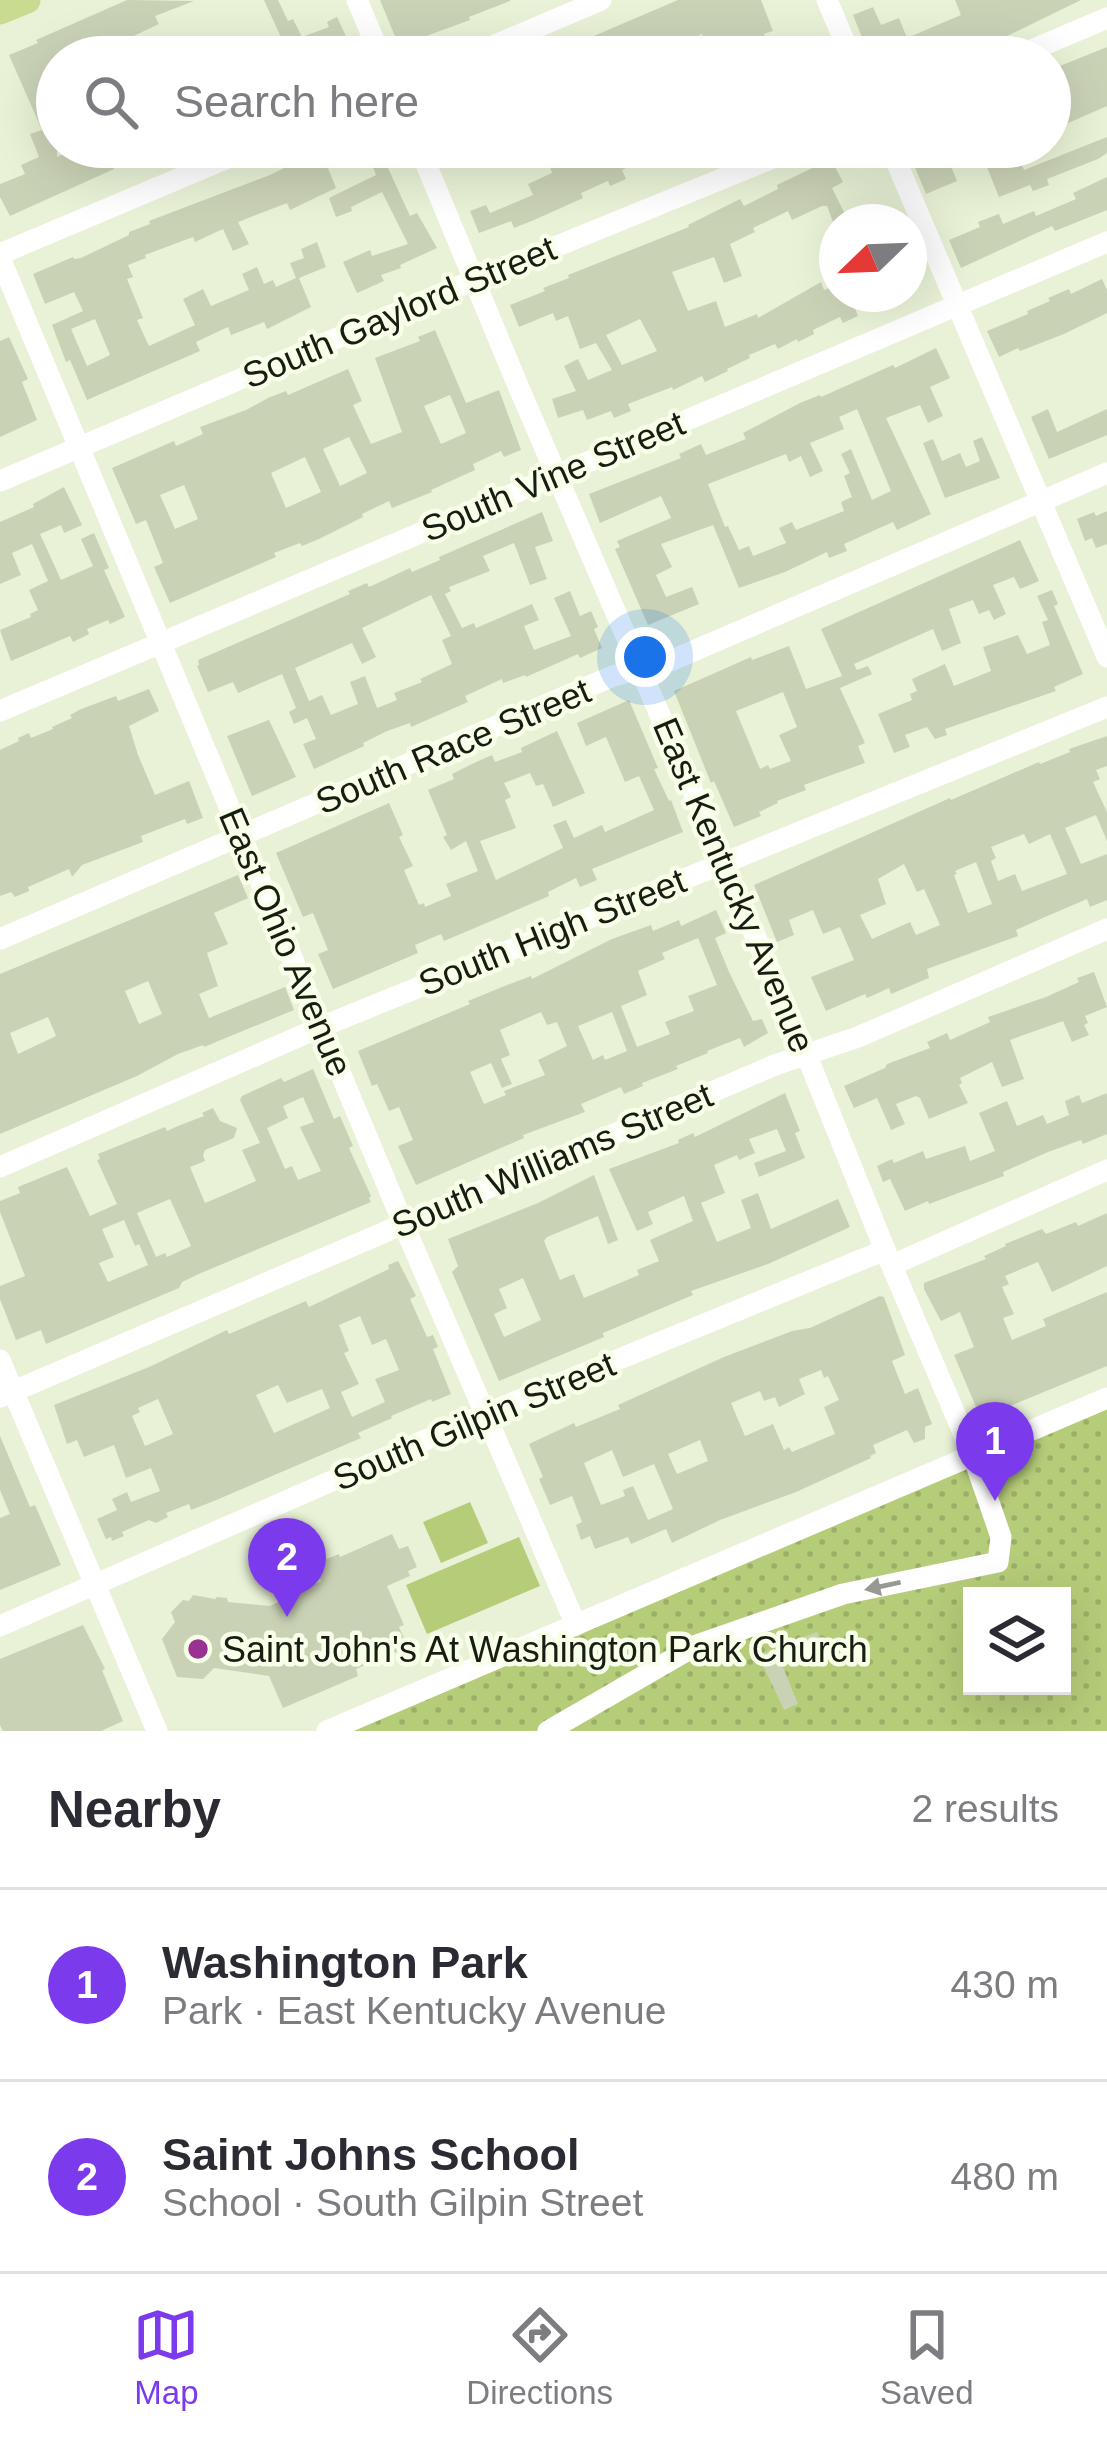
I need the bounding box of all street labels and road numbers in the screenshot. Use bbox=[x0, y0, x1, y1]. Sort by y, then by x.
street label: South Gaylord Street bbox=[236, 227, 562, 397]
street label: South Vine Street bbox=[415, 402, 691, 550]
street label: South Race Street bbox=[310, 670, 596, 822]
street label: East Kentucky Avenue bbox=[645, 711, 823, 1059]
street label: East Ohio Avenue bbox=[211, 802, 361, 1082]
street label: South High Street bbox=[413, 860, 691, 1004]
street label: South Williams Street bbox=[386, 1074, 718, 1246]
street label: South Gilpin Street bbox=[327, 1343, 621, 1499]

